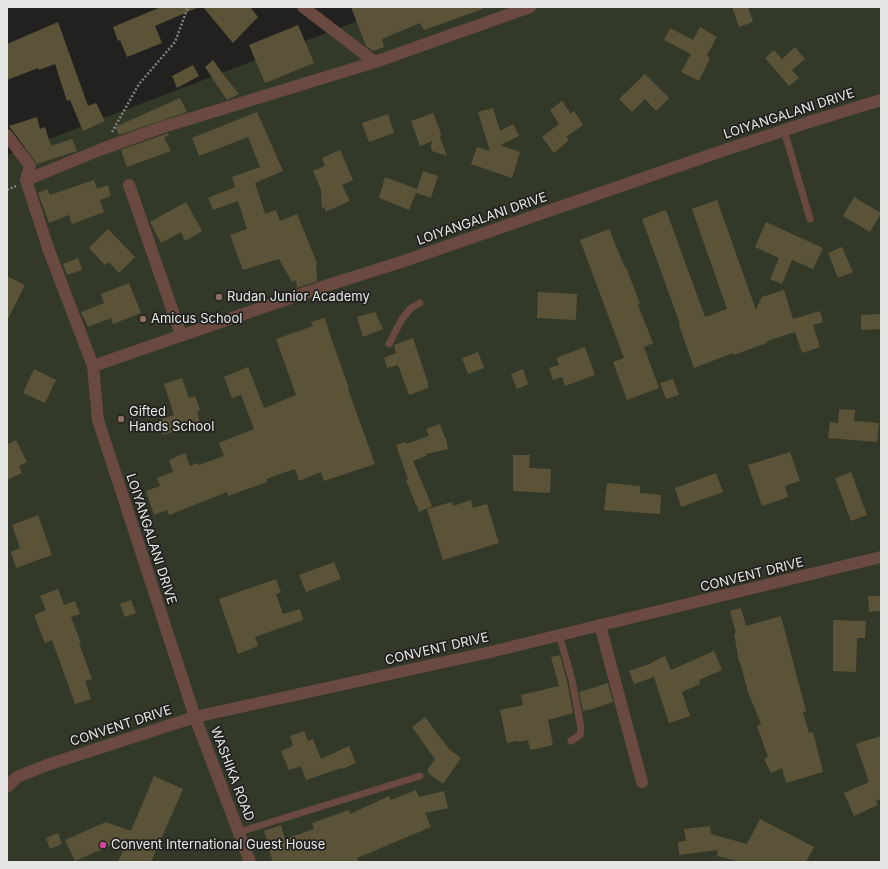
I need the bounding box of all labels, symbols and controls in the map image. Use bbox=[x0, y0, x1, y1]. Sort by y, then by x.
street label: LOIYANGALANI DRIVE bbox=[722, 85, 856, 143]
street label: LOIYANGALANI DRIVE bbox=[415, 189, 549, 249]
place label: Rudan Junior Academy bbox=[227, 289, 370, 305]
marker: Rudan Junior Academy bbox=[214, 292, 224, 302]
place label: Amicus School bbox=[151, 311, 242, 327]
marker: Amicus School bbox=[138, 314, 148, 324]
place label: Gifted Hands School bbox=[129, 404, 214, 435]
marker: Gifted Hands School bbox=[116, 414, 126, 424]
street label: LOIYANGALANI DRIVE bbox=[122, 472, 180, 606]
street label: CONVENT DRIVE bbox=[699, 555, 805, 595]
street label: CONVENT DRIVE bbox=[384, 629, 490, 669]
street label: CONVENT DRIVE bbox=[68, 702, 174, 750]
street label: WASHIKA ROAD bbox=[207, 724, 257, 824]
place label: Convent International Guest House bbox=[111, 837, 325, 853]
marker: Convent International Guest House bbox=[98, 840, 108, 850]

